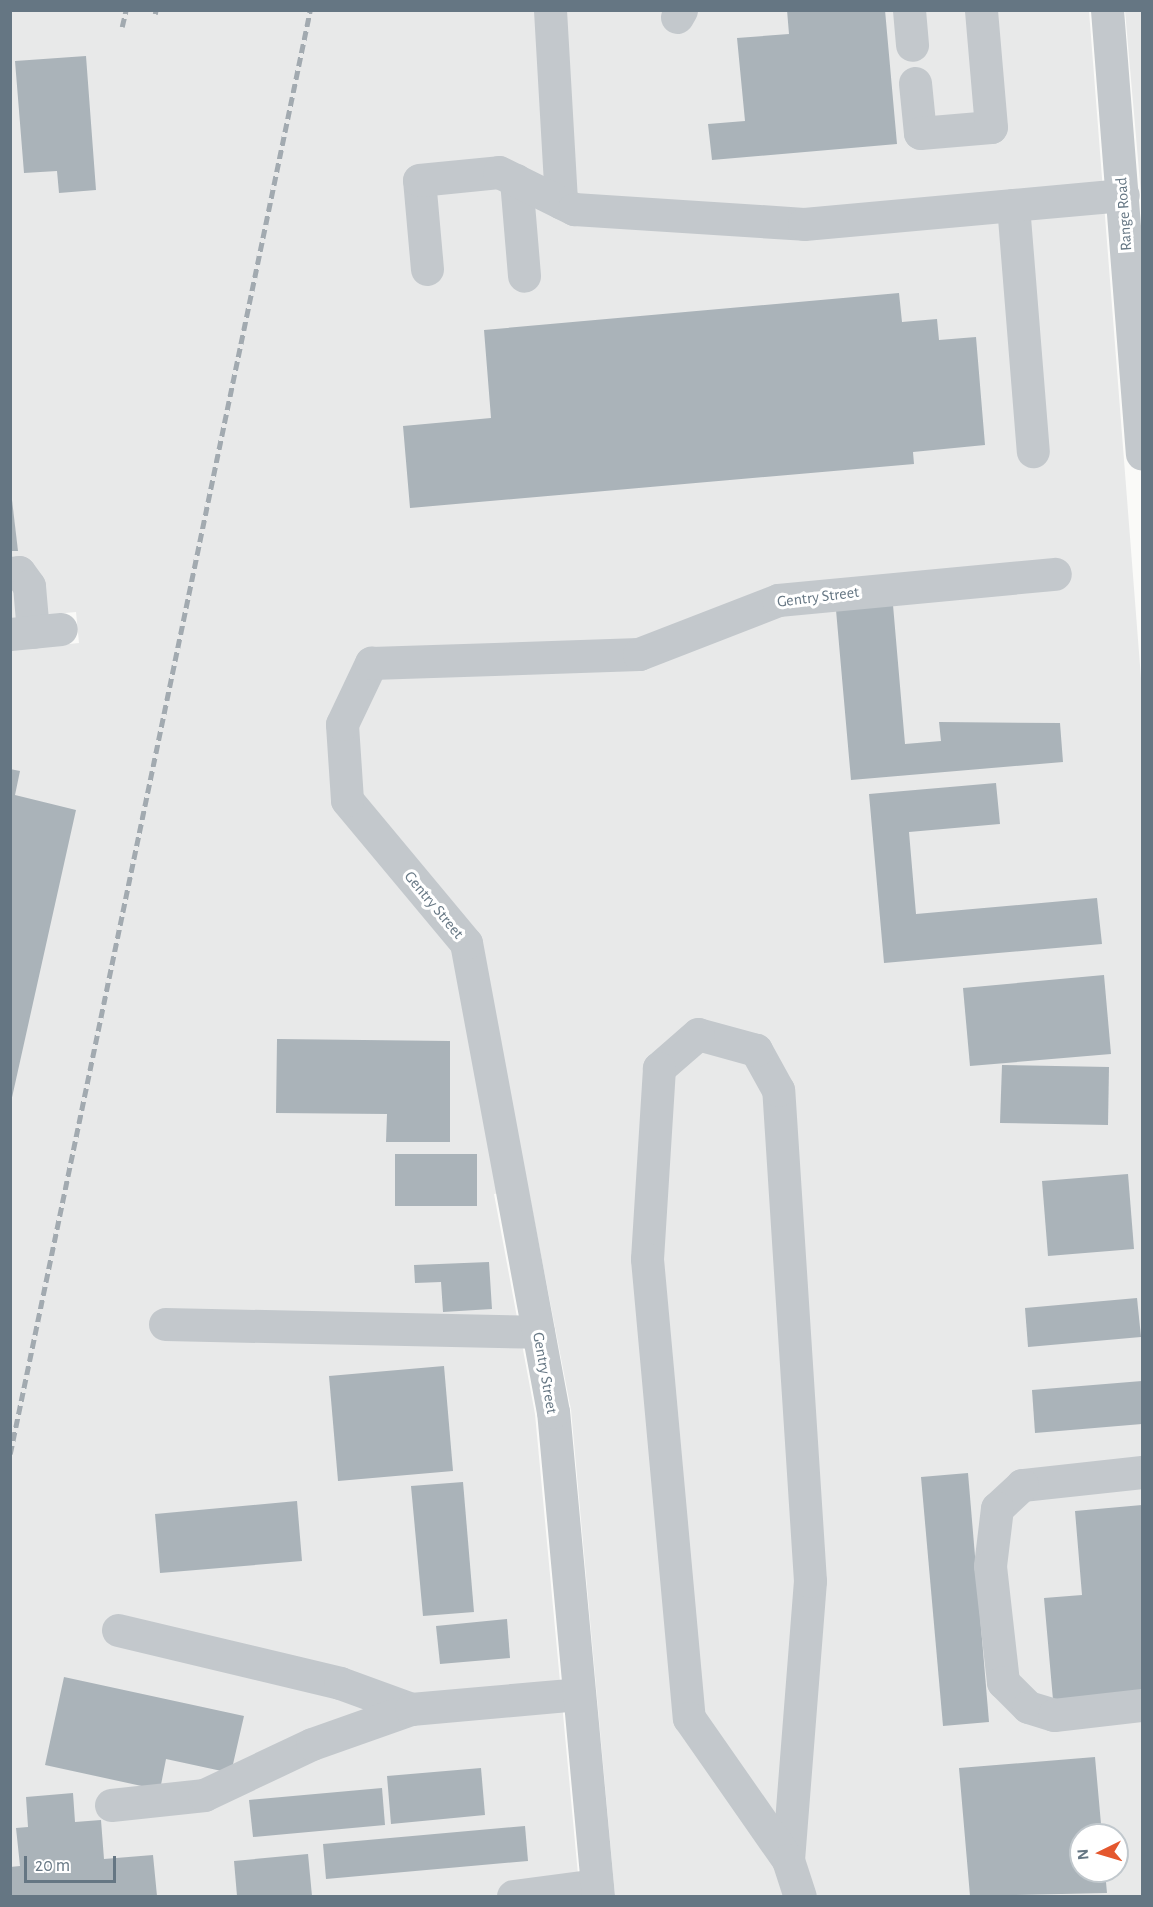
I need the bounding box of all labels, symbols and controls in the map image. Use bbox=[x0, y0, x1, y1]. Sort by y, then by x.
street label: Range Road bbox=[1112, 177, 1136, 251]
street label: Gentry Street bbox=[776, 582, 860, 612]
street label: Gentry Street bbox=[400, 867, 468, 943]
street label: Gentry Street bbox=[528, 1331, 562, 1415]
north arrow bbox=[1069, 1823, 1129, 1883]
scale bar bbox=[27, 1844, 118, 1882]
text: N bbox=[1075, 1848, 1092, 1861]
text: 20 m bbox=[35, 1857, 70, 1875]

